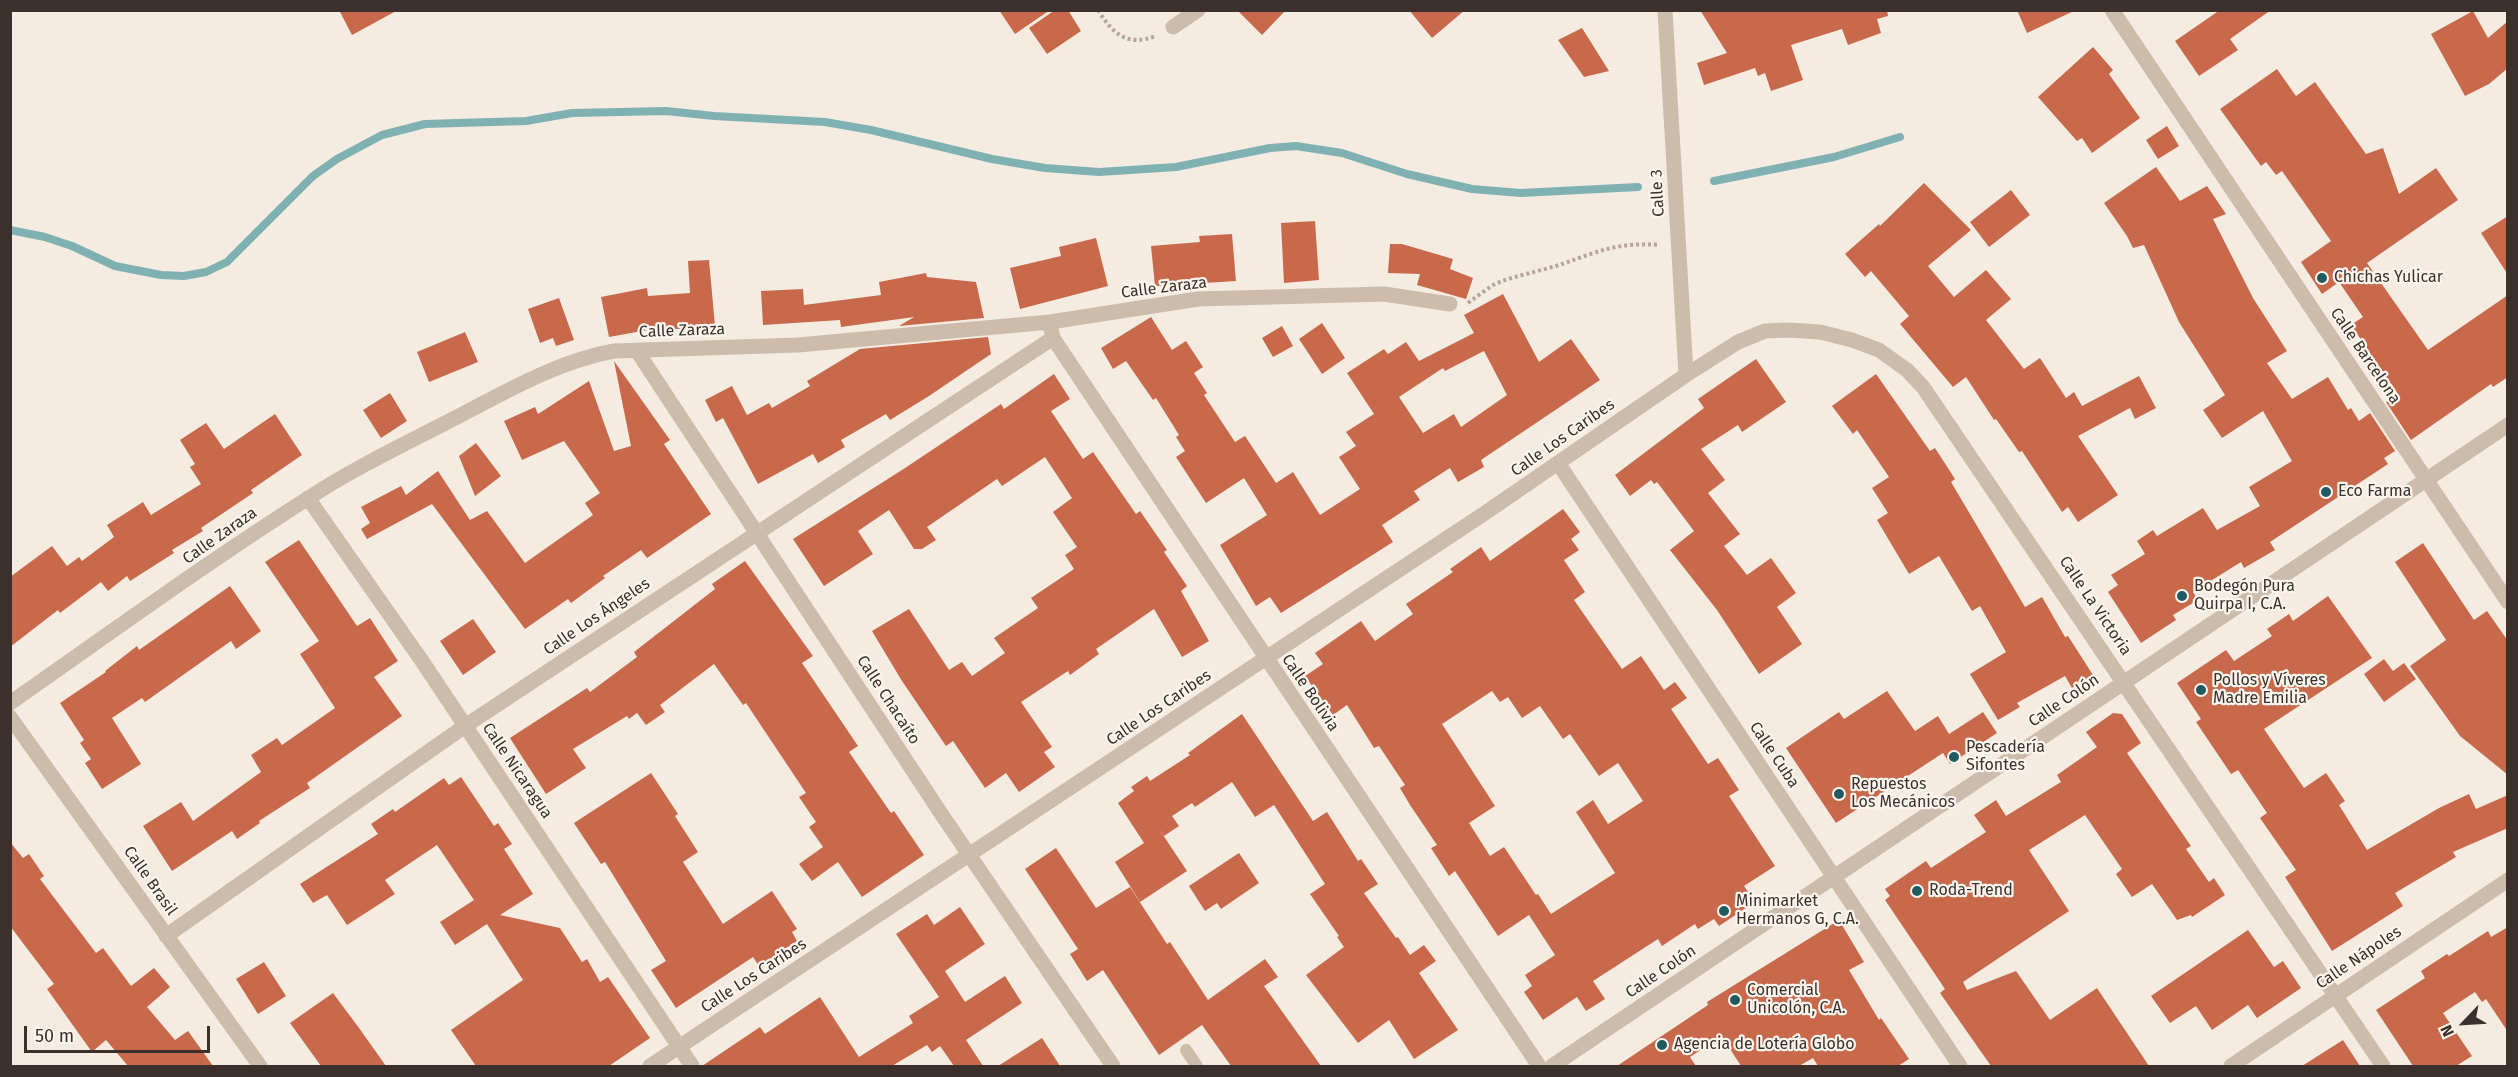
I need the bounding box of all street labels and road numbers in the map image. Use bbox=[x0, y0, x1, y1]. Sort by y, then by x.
street label: Calle 3 bbox=[1647, 169, 1669, 217]
street label: Calle Zaraza bbox=[1120, 273, 1208, 303]
street label: Calle Barcelona bbox=[2326, 304, 2404, 408]
street label: Calle Zaraza bbox=[639, 320, 725, 342]
street label: Calle Los Caribes bbox=[1507, 395, 1619, 481]
street label: Calle Zaraza bbox=[179, 503, 261, 569]
street label: Calle La Victoria bbox=[2055, 553, 2135, 659]
street label: Calle Los Ángeles bbox=[540, 574, 654, 660]
street label: Calle Bolivia bbox=[1277, 651, 1343, 735]
street label: Calle Chacaíto bbox=[852, 652, 924, 748]
street label: Calle Los Caribes bbox=[1103, 666, 1215, 750]
street label: Calle Colón bbox=[2025, 670, 2103, 732]
street label: Calle Cuba bbox=[1745, 718, 1803, 792]
street label: Calle Nicaragua bbox=[478, 719, 556, 823]
street label: Calle Brasil bbox=[119, 843, 181, 919]
street label: Calle Nápoles bbox=[2313, 922, 2405, 994]
street label: Calle Los Caribes bbox=[698, 935, 810, 1017]
street label: Calle Colón bbox=[1622, 941, 1700, 1003]

